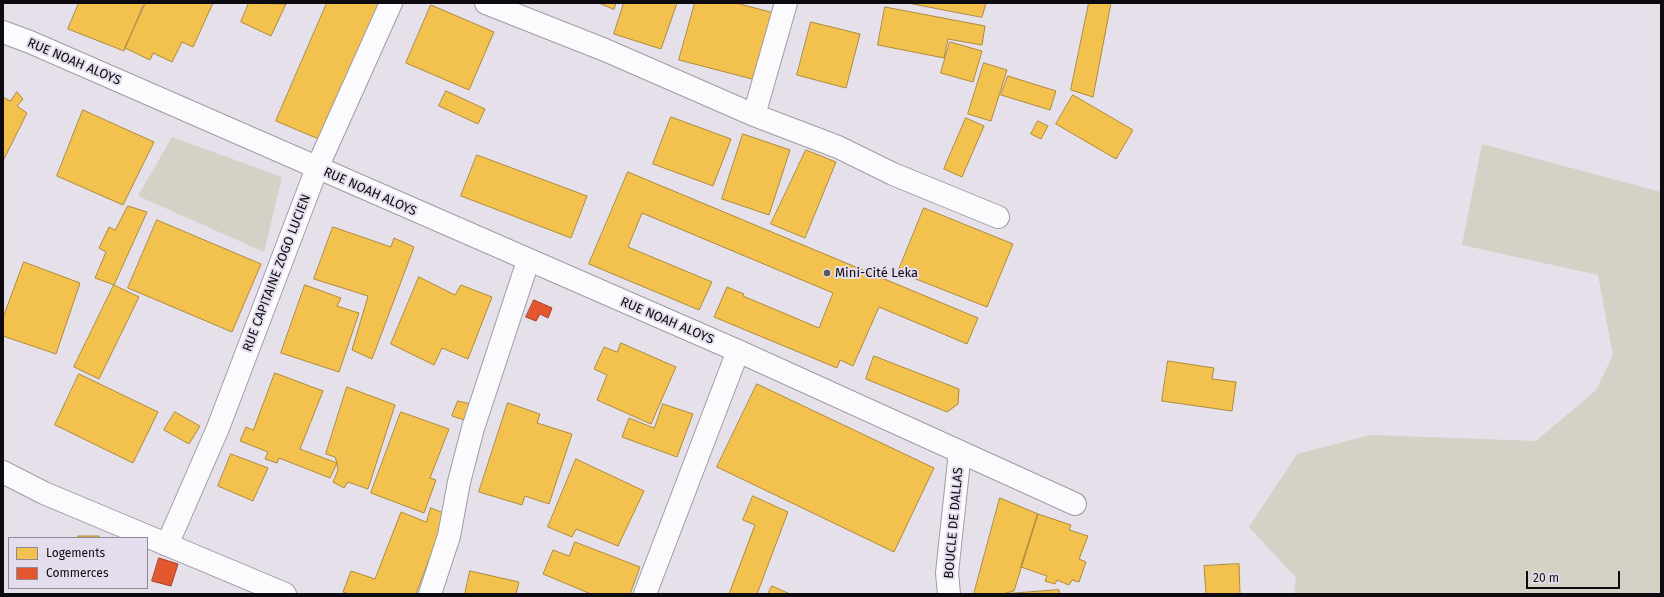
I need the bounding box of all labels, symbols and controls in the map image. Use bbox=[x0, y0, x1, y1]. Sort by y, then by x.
street label: RUE NOAH ALOYS bbox=[25, 35, 123, 89]
street label: RUE NOAH ALOYS bbox=[321, 165, 419, 219]
street label: RUE CAPITAINE ZOGO LUCIEN bbox=[240, 192, 314, 354]
place label: Mini-Cité Leka bbox=[835, 265, 918, 281]
marker: Mini-Cité Leka bbox=[822, 268, 832, 278]
street label: RUE NOAH ALOYS bbox=[618, 294, 716, 348]
street label: BOUCLE DE DALLAS bbox=[941, 467, 967, 579]
legend bbox=[8, 537, 148, 589]
text: Logements bbox=[46, 546, 105, 560]
scale bar bbox=[1528, 563, 1622, 589]
text: Commerces bbox=[46, 566, 109, 580]
text: 20 m bbox=[1533, 571, 1559, 585]

